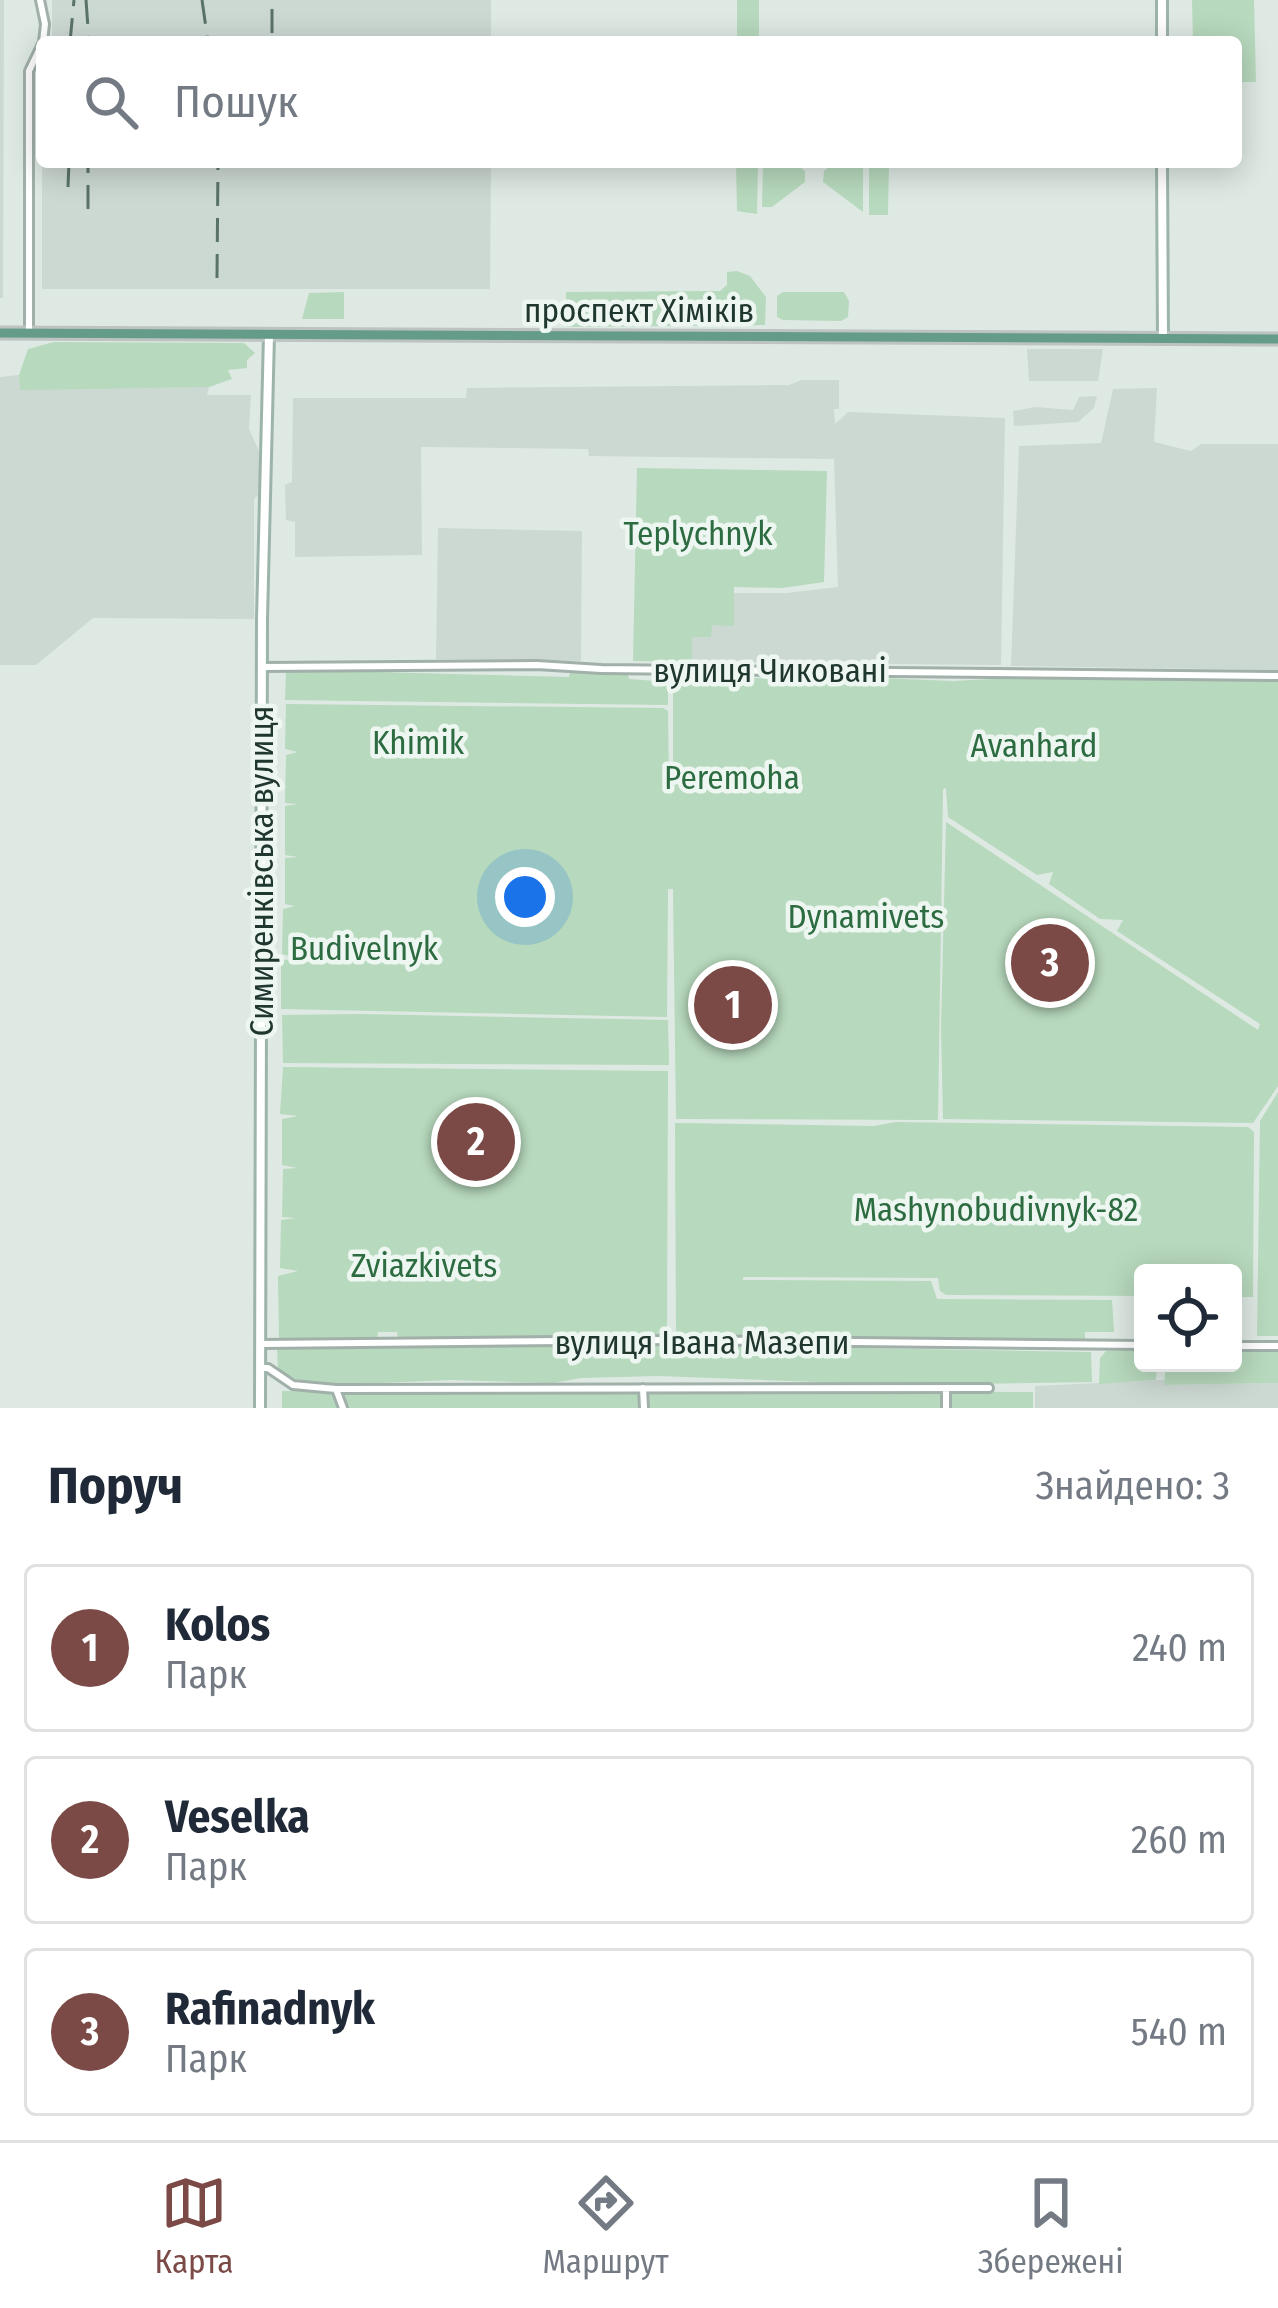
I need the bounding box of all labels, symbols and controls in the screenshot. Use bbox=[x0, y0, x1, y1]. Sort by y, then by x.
search box bbox=[36, 36, 1242, 168]
icon: search bbox=[78, 69, 144, 135]
text: Пошук bbox=[174, 75, 298, 129]
street label: проспект Хіміків bbox=[524, 291, 754, 331]
park label: Teplychnyk bbox=[623, 514, 773, 554]
street label: вулиця Чиковані bbox=[653, 651, 887, 691]
street label: Симиренківська вулиця bbox=[242, 706, 282, 1036]
park label: Khimik bbox=[372, 723, 465, 763]
park label: Avanhard bbox=[971, 726, 1097, 766]
park label: Peremoha bbox=[664, 758, 800, 798]
your location bbox=[495, 867, 555, 927]
park label: Dynamivets bbox=[788, 897, 944, 937]
pin: 3 bbox=[1011, 918, 1089, 1008]
park label: Budivelnyk bbox=[290, 929, 439, 969]
pin: 1 bbox=[694, 960, 772, 1050]
pin: 2 bbox=[437, 1097, 515, 1187]
park label: Mashynobudivnyk-82 bbox=[854, 1190, 1138, 1230]
park label: Zviazkivets bbox=[351, 1246, 497, 1286]
map controls bbox=[1134, 1264, 1242, 1372]
button: locate bbox=[1134, 1264, 1242, 1372]
street label: вулиця Івана Мазепи bbox=[554, 1323, 850, 1363]
text: Поруч bbox=[48, 1455, 183, 1517]
text: Знайдено: 3 bbox=[1035, 1463, 1230, 1509]
text: Kolos bbox=[165, 1598, 270, 1652]
text: 1 bbox=[82, 1625, 98, 1671]
text: 240 m bbox=[1132, 1625, 1227, 1671]
text: Парк bbox=[165, 1652, 247, 1698]
text: Veselka bbox=[165, 1790, 310, 1844]
text: 2 bbox=[81, 1817, 99, 1863]
text: 260 m bbox=[1131, 1817, 1227, 1863]
text: Парк bbox=[165, 1844, 247, 1890]
text: Rafinadnyk bbox=[165, 1982, 375, 2036]
text: 3 bbox=[81, 2009, 99, 2055]
text: 540 m bbox=[1131, 2009, 1227, 2055]
text: Парк bbox=[165, 2036, 247, 2082]
tab: Карта bbox=[155, 2170, 233, 2282]
tab: Маршрут bbox=[542, 2170, 669, 2282]
tab: Збережені bbox=[978, 2170, 1123, 2282]

